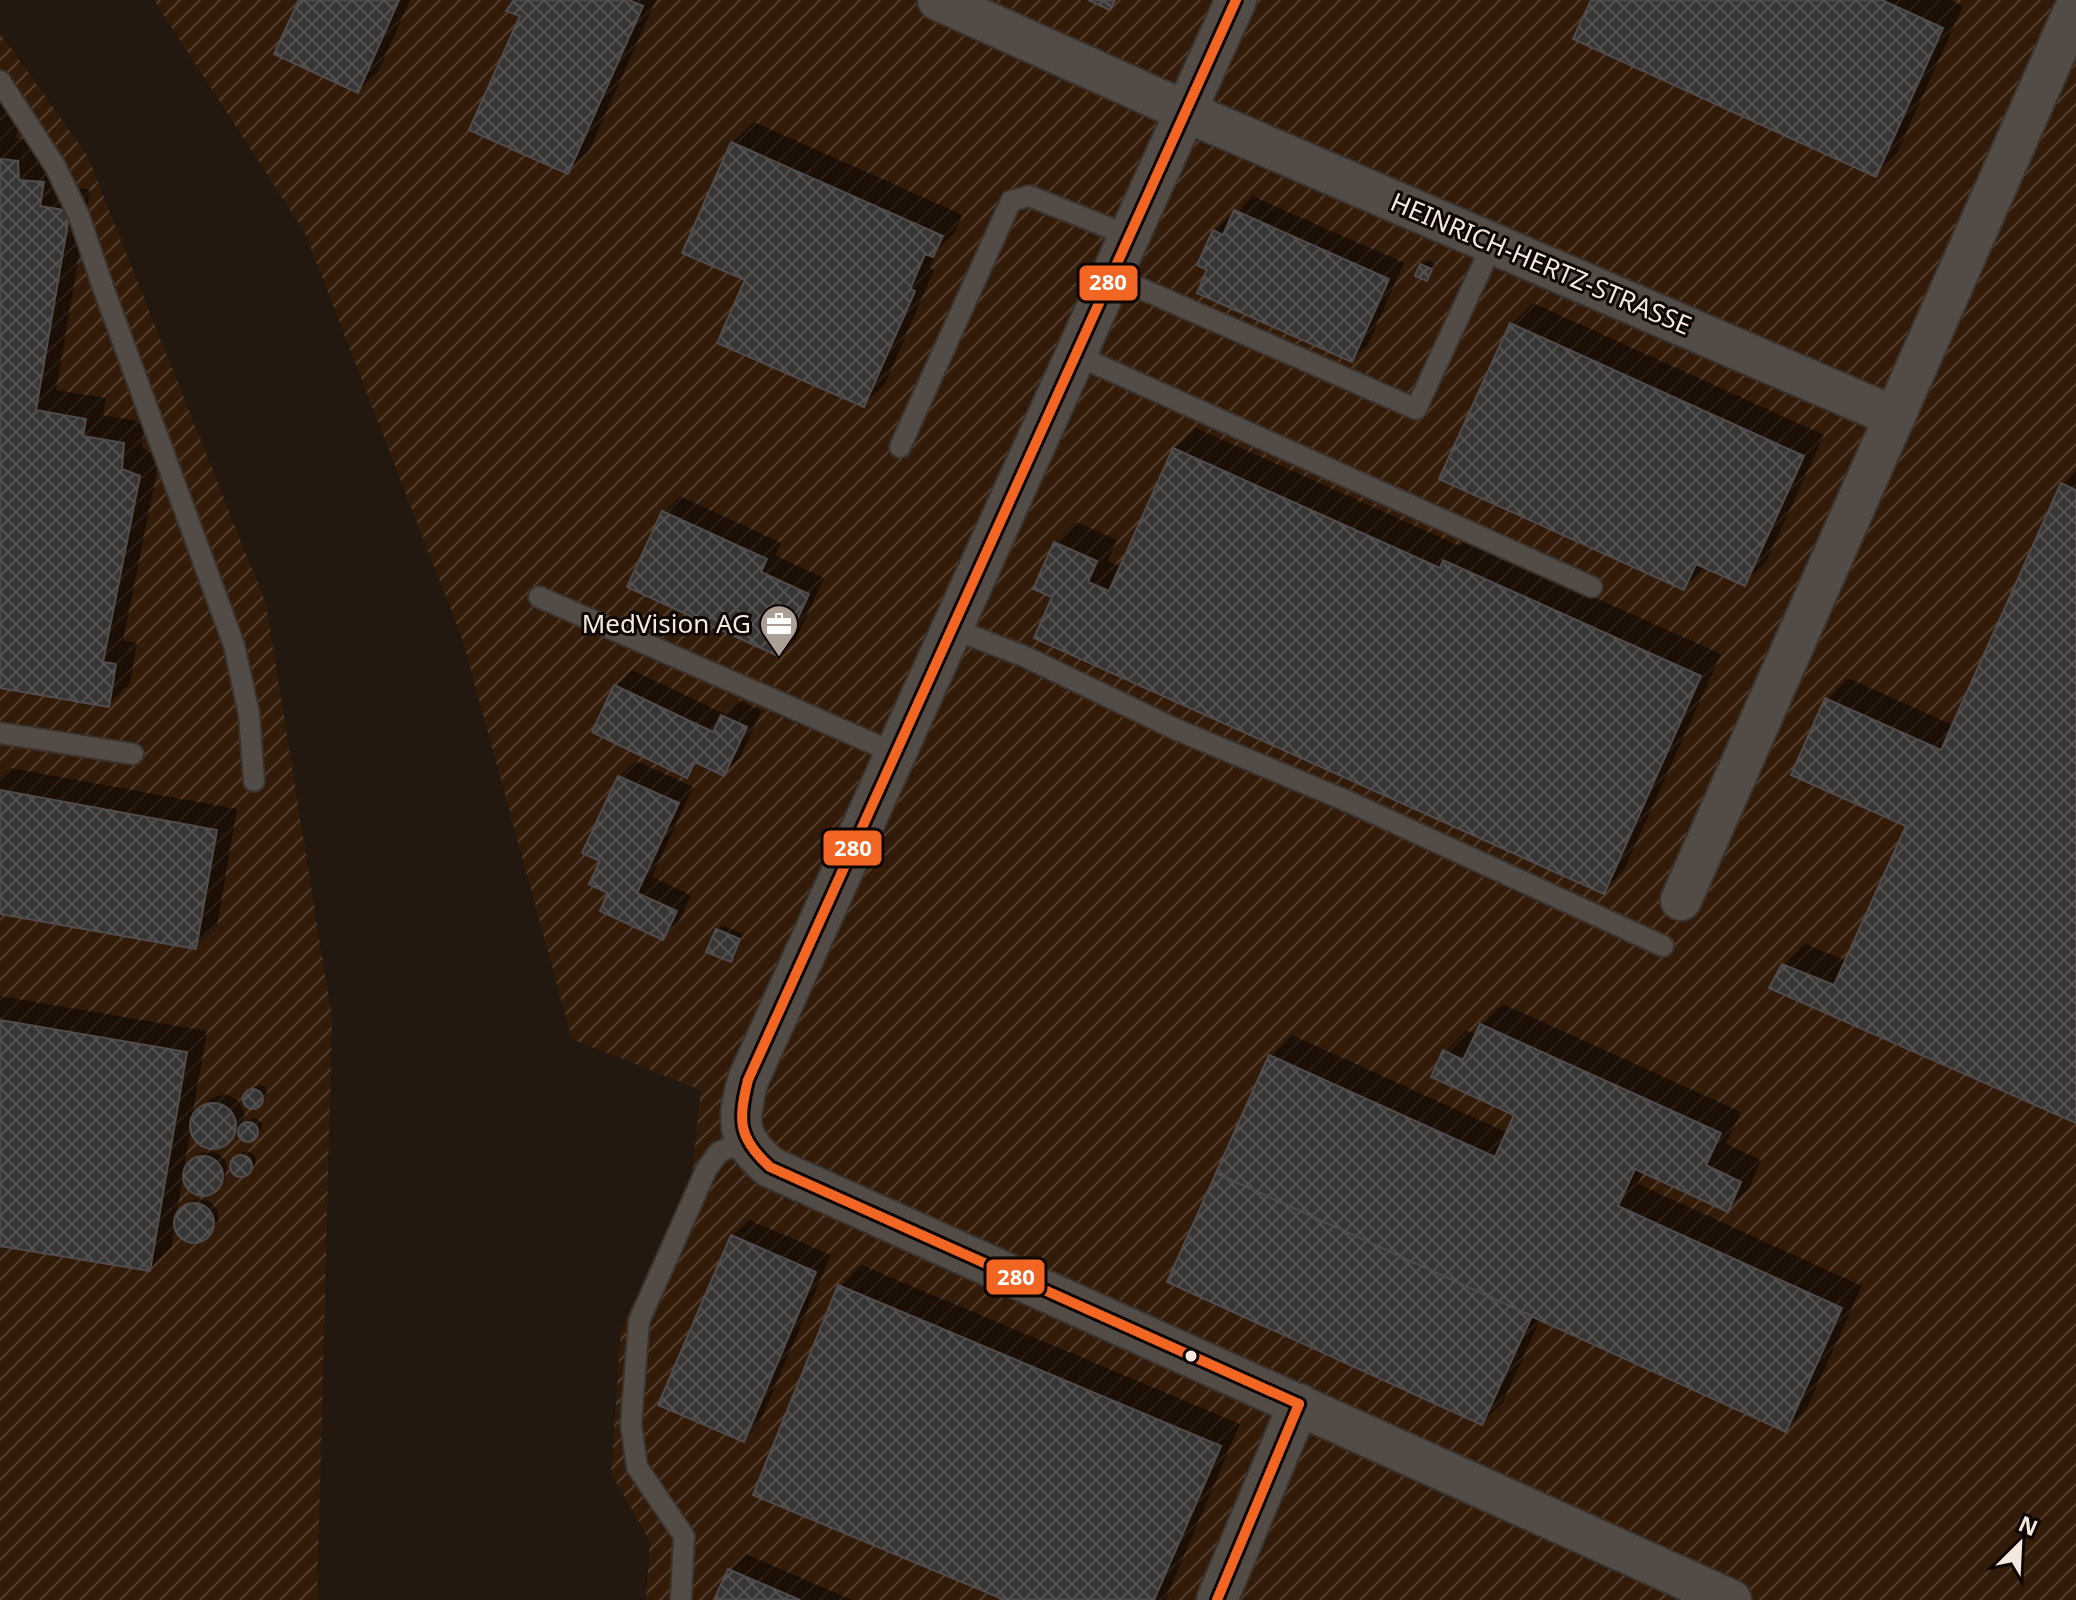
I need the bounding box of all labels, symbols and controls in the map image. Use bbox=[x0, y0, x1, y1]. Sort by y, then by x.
street label: HEINRICH-HERTZ-STRASSE bbox=[1385, 183, 1697, 343]
line badge: 280 bbox=[1078, 264, 1139, 302]
text: 280 bbox=[1089, 266, 1127, 296]
office icon: MedVision AG bbox=[758, 603, 800, 658]
place label: MedVision AG bbox=[582, 605, 751, 641]
line badge: 280 bbox=[822, 829, 883, 867]
text: 280 bbox=[834, 832, 872, 862]
line badge: 280 bbox=[985, 1258, 1046, 1296]
text: 280 bbox=[997, 1261, 1035, 1291]
unlabelled marker bbox=[1183, 1348, 1199, 1364]
north arrow bbox=[1980, 1504, 2060, 1584]
text: N bbox=[2014, 1507, 2043, 1542]

